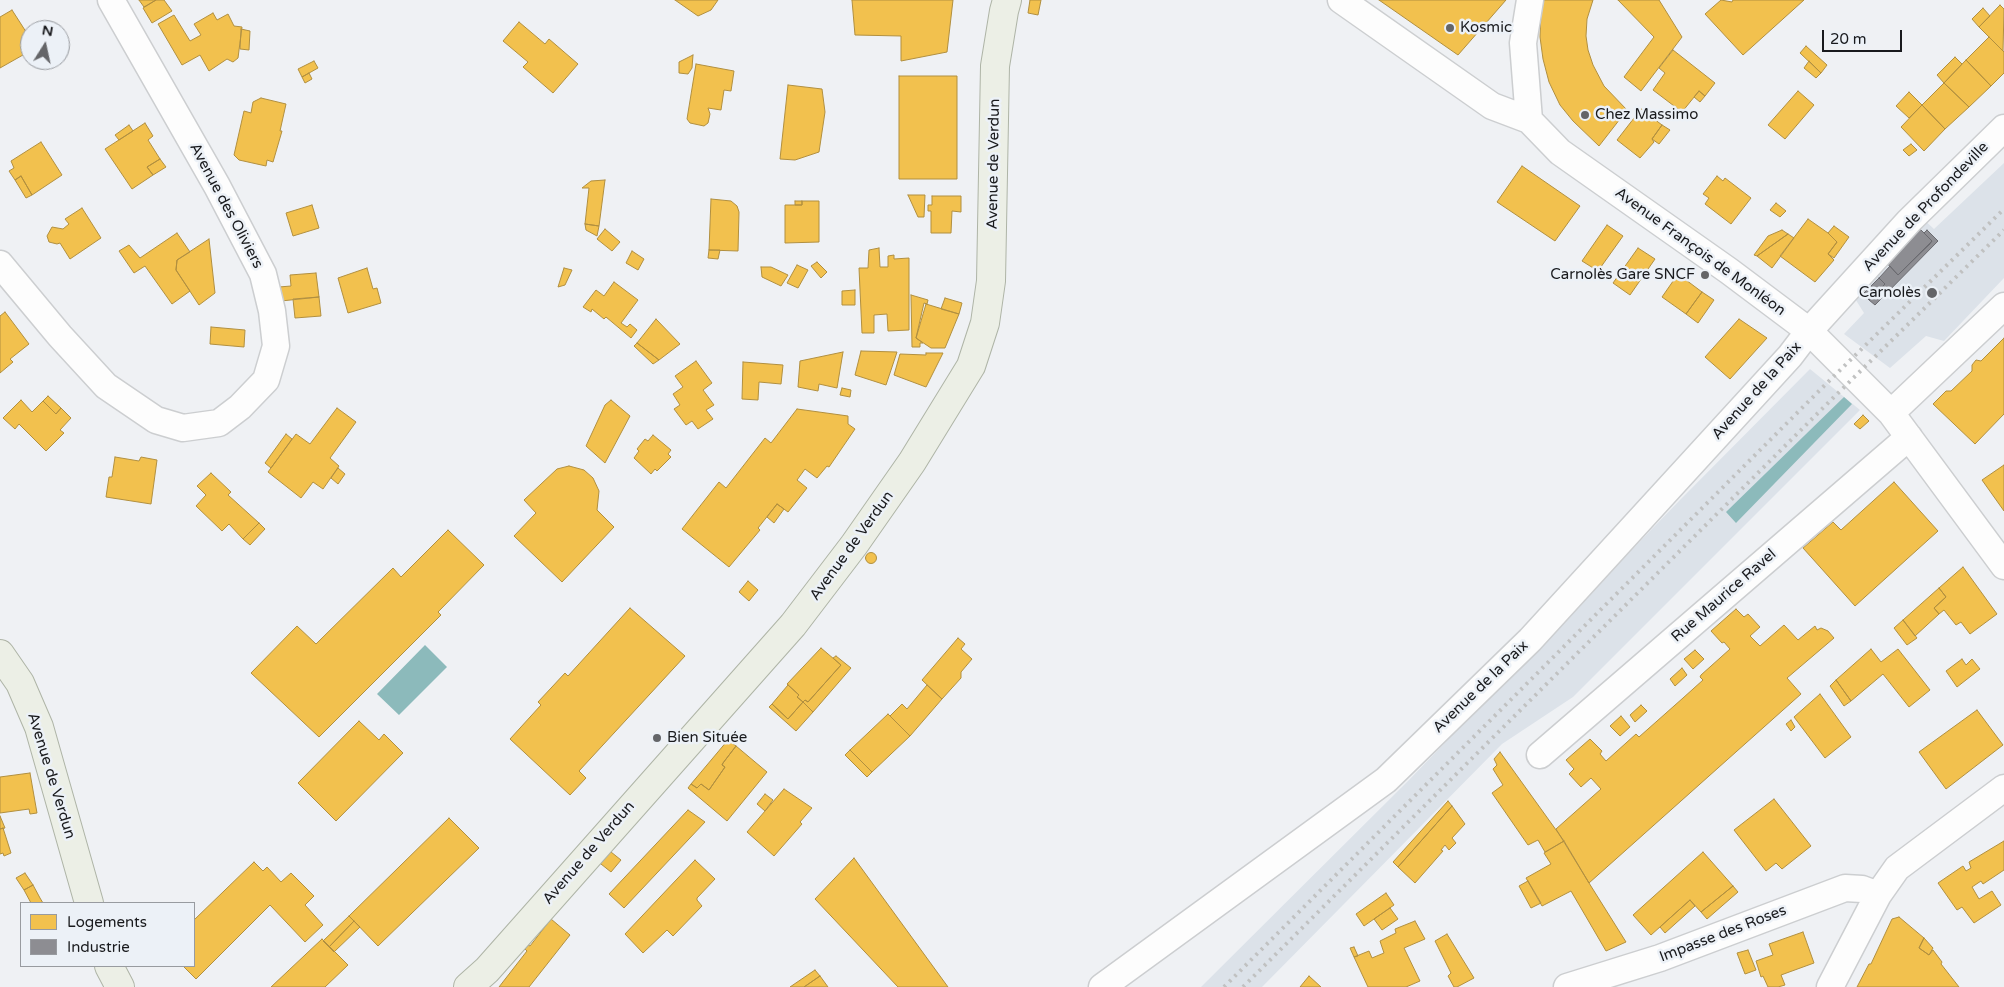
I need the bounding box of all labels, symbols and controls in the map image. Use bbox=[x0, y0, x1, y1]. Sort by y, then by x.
place label: Kosmic bbox=[1460, 19, 1512, 37]
north arrow bbox=[20, 20, 70, 70]
scale bar bbox=[1824, 20, 1904, 52]
text: N bbox=[41, 21, 55, 40]
marker: Kosmic bbox=[1444, 22, 1456, 34]
text: 20 m bbox=[1830, 30, 1867, 48]
street label: Avenue de Verdun bbox=[984, 98, 1004, 230]
place label: Chez Massimo bbox=[1595, 106, 1698, 124]
marker: Chez Massimo bbox=[1579, 109, 1591, 121]
street label: Avenue de Profondeville bbox=[1859, 139, 1993, 275]
street label: Avenue des Oliviers bbox=[185, 140, 267, 272]
street label: Avenue François de Monléon bbox=[1611, 184, 1789, 320]
place label: Carnolès Gare SNCF bbox=[1550, 266, 1695, 284]
marker: Carnolès Gare SNCF bbox=[1699, 269, 1711, 281]
place label: Carnolès bbox=[1859, 284, 1921, 302]
marker: Carnolès bbox=[1925, 286, 1939, 300]
street label: Avenue de la Paix bbox=[1708, 338, 1806, 444]
street label: Avenue de Verdun bbox=[806, 488, 898, 604]
street label: Rue Maurice Ravel bbox=[1668, 546, 1780, 646]
street label: Avenue de la Paix bbox=[1430, 637, 1532, 737]
street label: Avenue de Verdun bbox=[23, 711, 79, 841]
place label: Bien Située bbox=[667, 729, 747, 747]
marker: Bien Située bbox=[651, 732, 663, 744]
street label: Avenue de Verdun bbox=[539, 798, 639, 908]
legend bbox=[20, 902, 195, 967]
street label: Impasse des Roses bbox=[1657, 902, 1789, 966]
text: Logements bbox=[67, 913, 147, 931]
text: Industrie bbox=[67, 938, 130, 956]

